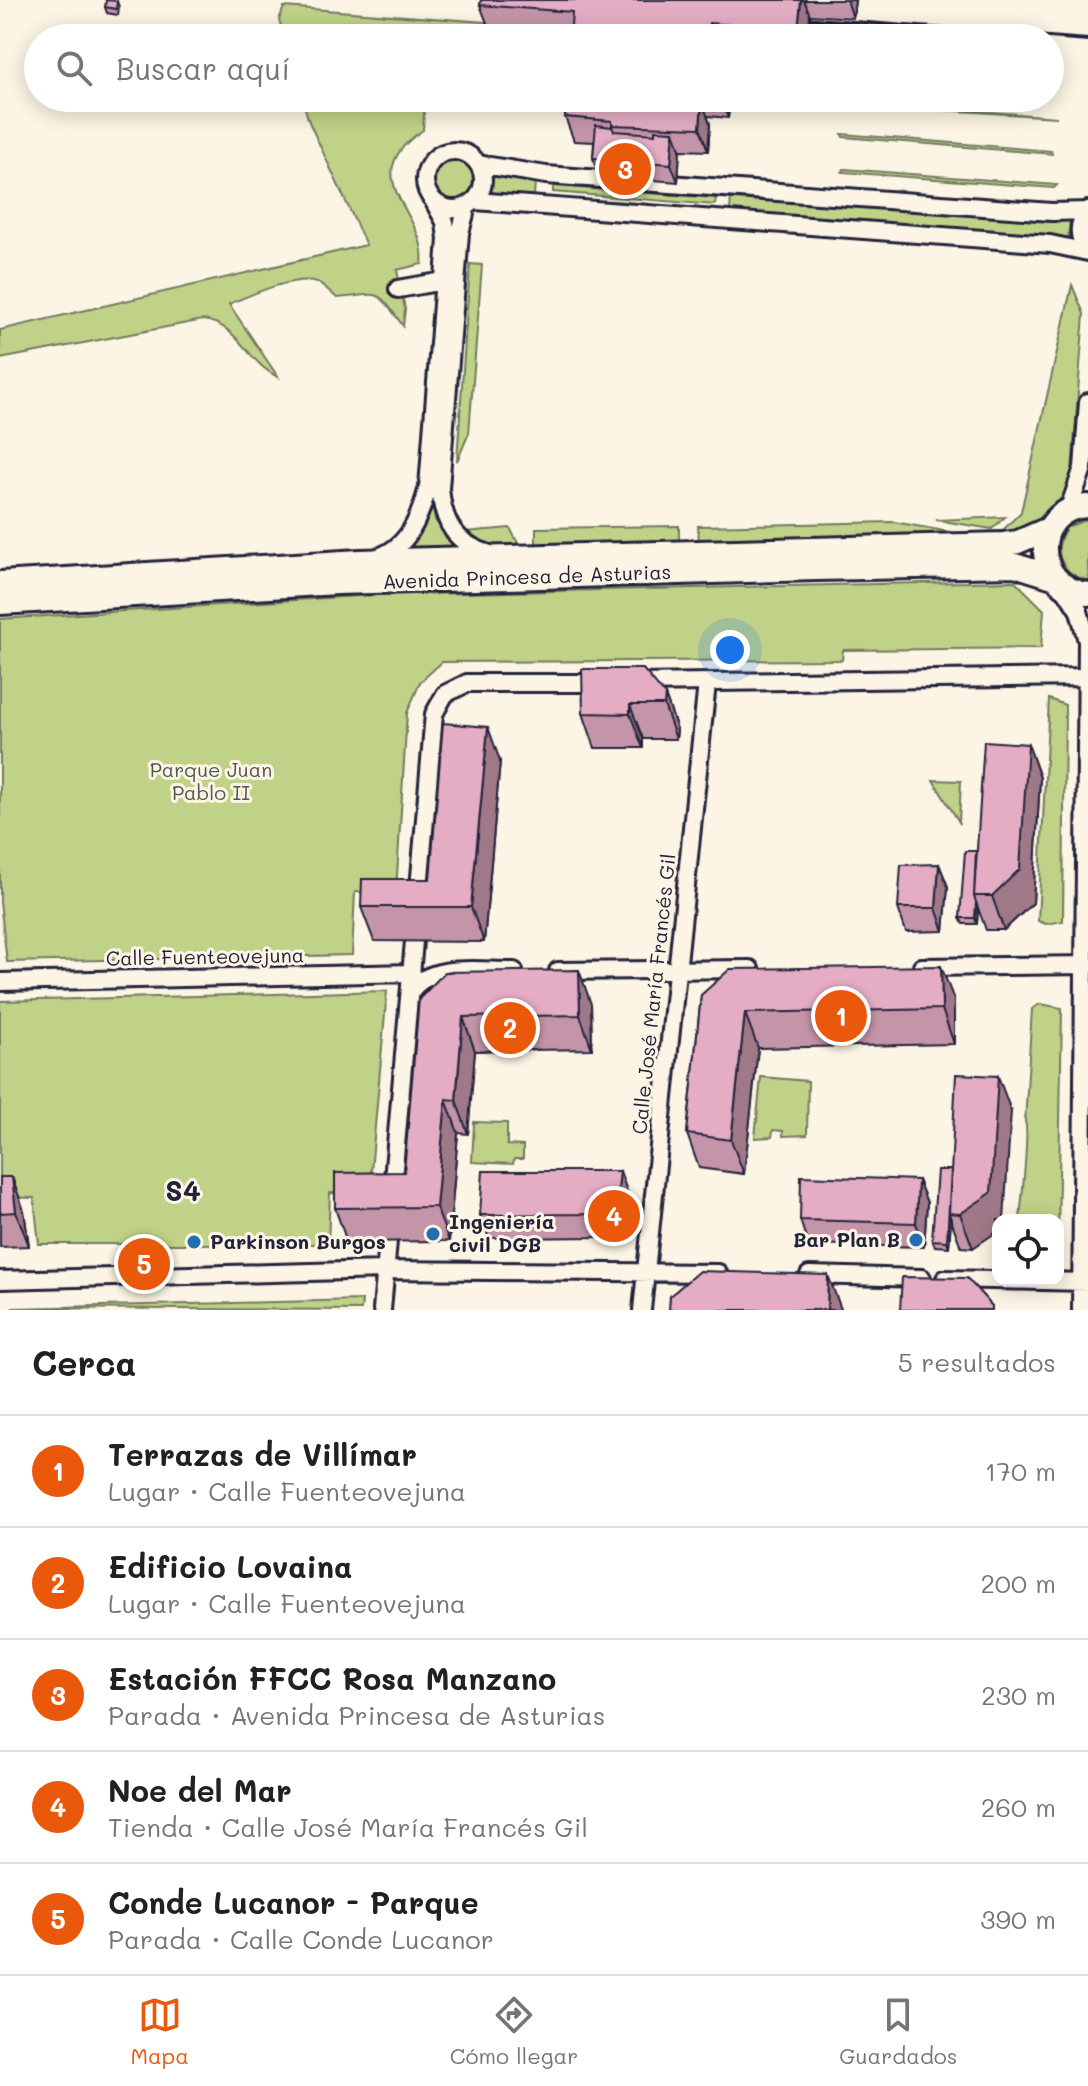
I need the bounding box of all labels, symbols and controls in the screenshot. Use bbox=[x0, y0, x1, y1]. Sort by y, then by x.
search box bbox=[24, 24, 1064, 112]
icon: search bbox=[52, 46, 96, 90]
text: Buscar aquí bbox=[116, 48, 290, 88]
pin: 3 bbox=[599, 139, 651, 199]
street label: Avenida Princesa de Asturias bbox=[382, 558, 672, 594]
your location bbox=[710, 630, 750, 670]
park label: Parque Juan Pablo II bbox=[150, 756, 272, 805]
street label: Calle José María Francés Gil bbox=[625, 852, 681, 1135]
street label: Calle Fuenteovejuna bbox=[106, 941, 304, 971]
pin: 1 bbox=[815, 986, 867, 1046]
pin: 2 bbox=[484, 998, 536, 1058]
district label: S4 bbox=[165, 1172, 201, 1208]
pin: 4 bbox=[588, 1186, 640, 1246]
place label: Ingeniería civil DGB bbox=[449, 1208, 554, 1257]
map controls bbox=[992, 1214, 1064, 1286]
button: locate bbox=[992, 1214, 1064, 1286]
marker: Ingeniería civil DGB bbox=[424, 1225, 442, 1243]
place label: Bar Plan B bbox=[793, 1226, 900, 1252]
place label: Parkinson Burgos bbox=[210, 1228, 386, 1254]
marker: Bar Plan B bbox=[907, 1231, 925, 1249]
marker: Parkinson Burgos bbox=[185, 1233, 203, 1251]
pin: 5 bbox=[118, 1234, 170, 1294]
text: Cerca bbox=[32, 1340, 136, 1385]
text: 5 resultados bbox=[898, 1345, 1056, 1379]
text: Terrazas de Villímar bbox=[108, 1434, 417, 1474]
text: 1 bbox=[52, 1454, 64, 1488]
text: 170 m bbox=[985, 1454, 1056, 1488]
text: Lugar · Calle Fuenteovejuna bbox=[108, 1474, 466, 1508]
text: Edificio Lovaina bbox=[108, 1546, 352, 1586]
text: 2 bbox=[51, 1566, 65, 1600]
text: 200 m bbox=[980, 1566, 1056, 1600]
text: Lugar · Calle Fuenteovejuna bbox=[108, 1586, 466, 1620]
text: Estación FFCC Rosa Manzano bbox=[108, 1658, 556, 1698]
text: 3 bbox=[50, 1678, 66, 1712]
text: 230 m bbox=[981, 1678, 1056, 1712]
text: Parada · Avenida Princesa de Asturias bbox=[108, 1698, 605, 1732]
text: Noe del Mar bbox=[108, 1770, 292, 1810]
text: 4 bbox=[50, 1790, 66, 1824]
text: 260 m bbox=[981, 1790, 1056, 1824]
text: Tienda · Calle José María Francés Gil bbox=[108, 1810, 588, 1844]
text: Conde Lucanor - Parque bbox=[108, 1882, 479, 1922]
text: 5 bbox=[50, 1902, 66, 1936]
text: 390 m bbox=[980, 1902, 1056, 1936]
text: Parada · Calle Conde Lucanor bbox=[108, 1922, 494, 1956]
tab: Mapa bbox=[130, 1993, 189, 2070]
tab: Cómo llegar bbox=[450, 1993, 578, 2070]
tab: Guardados bbox=[839, 1993, 958, 2070]

